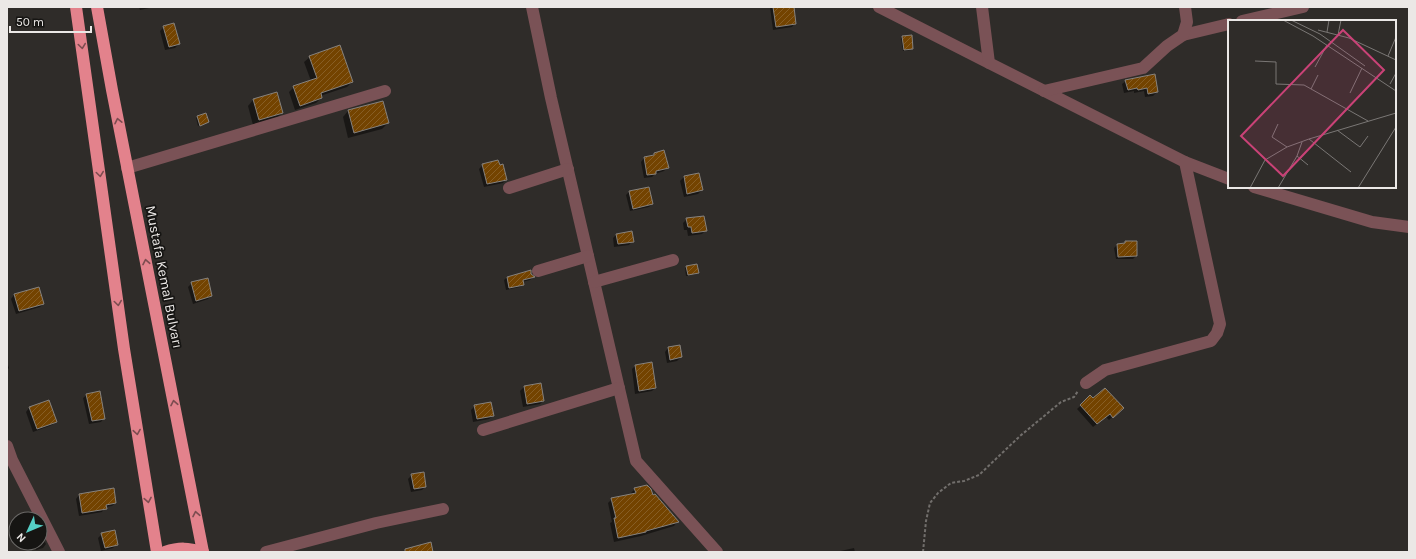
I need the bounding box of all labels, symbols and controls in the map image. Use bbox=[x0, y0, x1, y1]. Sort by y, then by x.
scale bar bbox=[10, 8, 91, 34]
text: 50 m bbox=[16, 15, 44, 29]
inset map bbox=[1228, 20, 1396, 188]
one-way arrow bbox=[77, 43, 86, 49]
one-way arrow bbox=[114, 117, 122, 124]
one-way arrow bbox=[95, 171, 104, 177]
street label: Mustafa Kemal Bulvarı bbox=[142, 204, 186, 350]
one-way arrow bbox=[143, 259, 151, 265]
one-way arrow bbox=[113, 300, 122, 306]
one-way arrow bbox=[170, 400, 179, 406]
one-way arrow bbox=[132, 429, 141, 435]
one-way arrow bbox=[144, 497, 152, 503]
north arrow bbox=[8, 511, 48, 551]
one-way arrow bbox=[192, 511, 200, 517]
text: N bbox=[14, 530, 29, 545]

